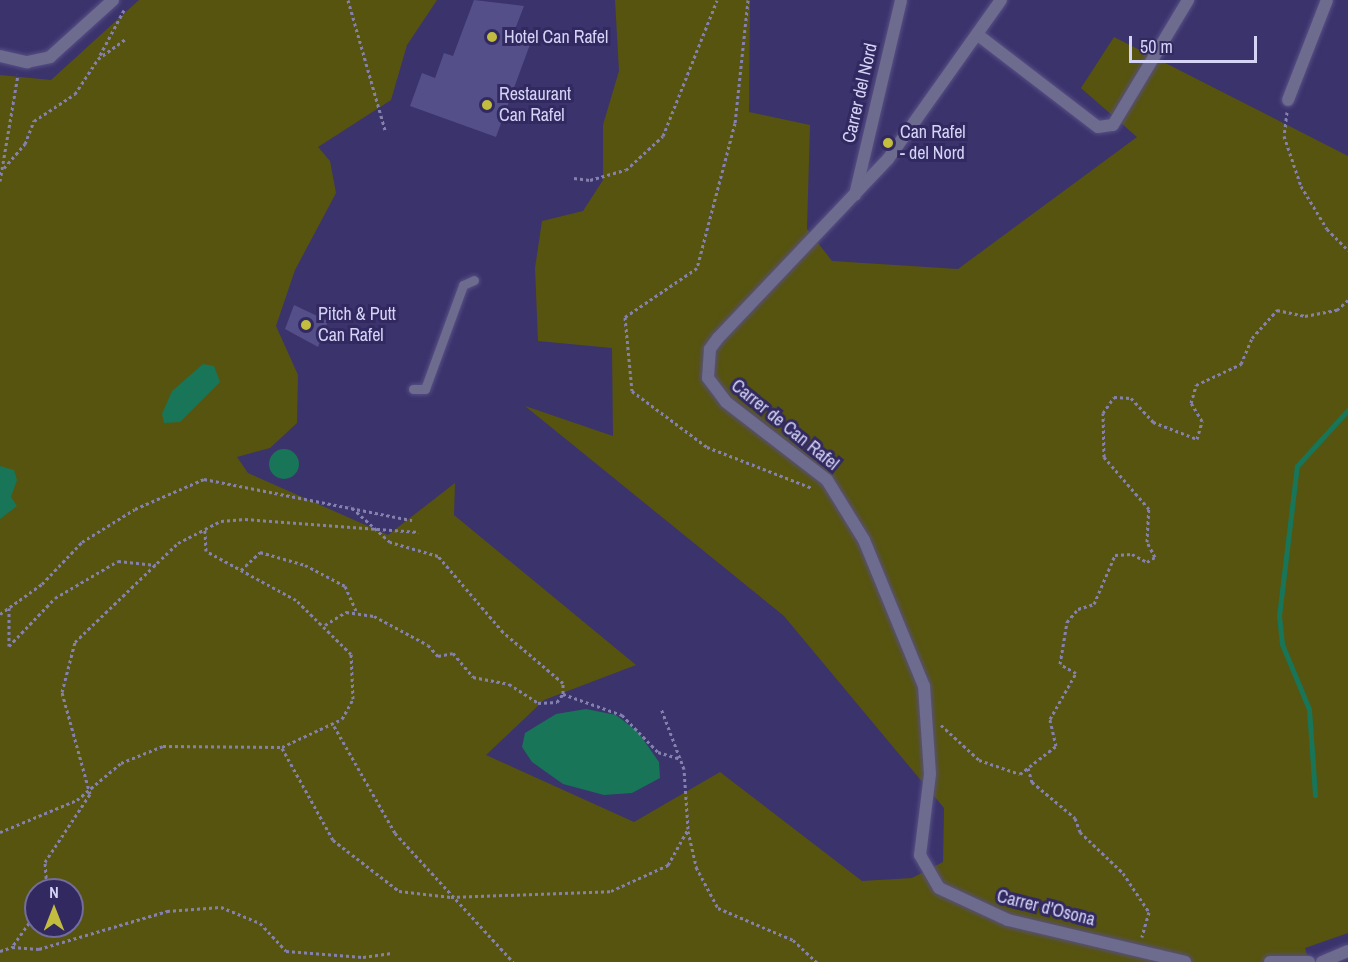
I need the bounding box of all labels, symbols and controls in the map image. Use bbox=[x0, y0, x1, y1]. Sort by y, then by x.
scale bar bbox=[1132, 24, 1260, 62]
place label: Hotel Can Rafel bbox=[504, 26, 608, 48]
marker: Hotel Can Rafel bbox=[485, 30, 499, 44]
text: 50 m bbox=[1140, 34, 1173, 59]
street label: Carrer del Nord bbox=[838, 41, 882, 145]
place label: Restaurant Can Rafel bbox=[499, 84, 571, 127]
marker: Restaurant Can Rafel bbox=[480, 98, 494, 112]
place label: Can Rafel - del Nord bbox=[900, 122, 966, 164]
marker: Can Rafel - del Nord bbox=[881, 136, 895, 150]
place label: Pitch & Putt Can Rafel bbox=[318, 304, 396, 346]
marker: Pitch & Putt Can Rafel bbox=[299, 318, 313, 332]
street label: Carrer de Can Rafel bbox=[727, 375, 843, 475]
north arrow bbox=[24, 878, 84, 938]
text: N bbox=[49, 881, 59, 903]
street label: Carrer d'Osona bbox=[995, 885, 1097, 931]

